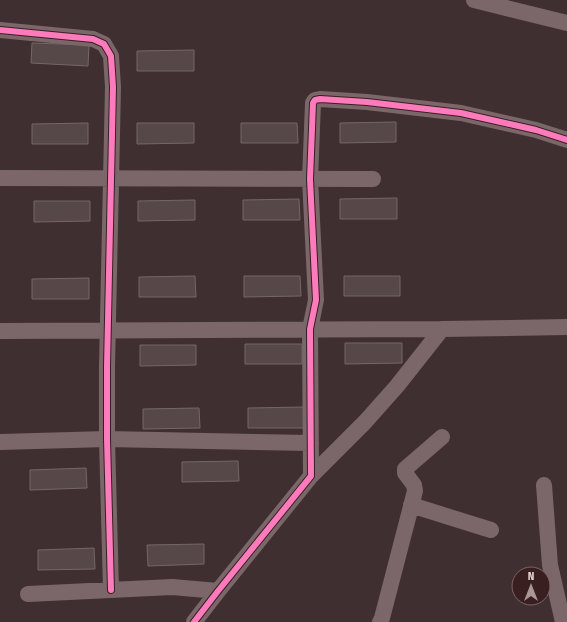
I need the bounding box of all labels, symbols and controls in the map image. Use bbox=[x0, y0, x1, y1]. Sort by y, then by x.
north arrow bbox=[511, 566, 551, 606]
text: N bbox=[528, 570, 534, 583]

